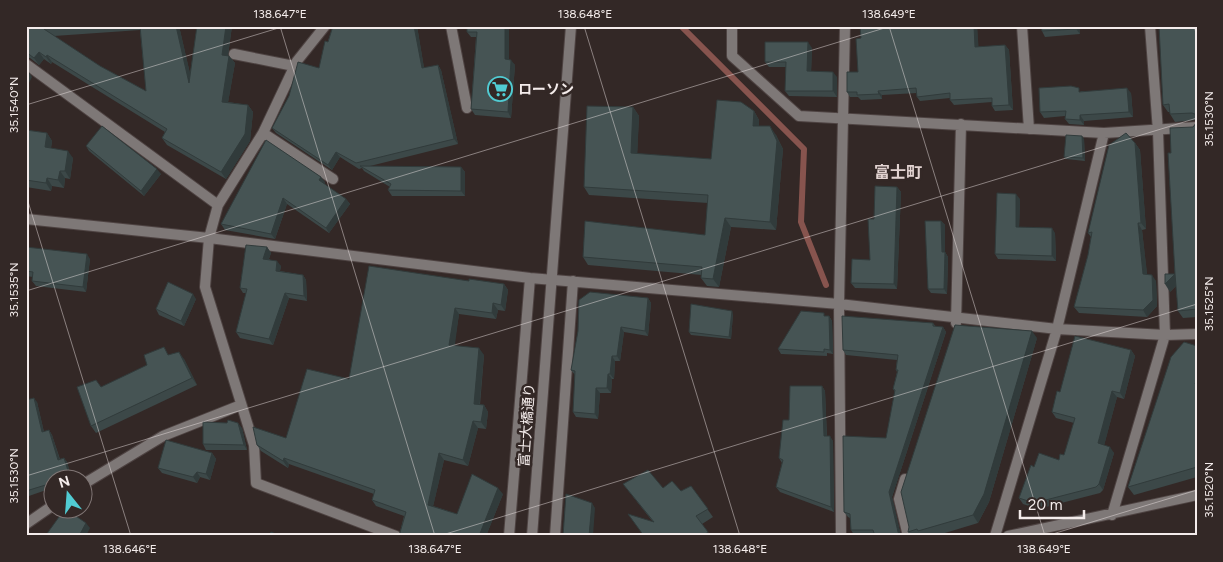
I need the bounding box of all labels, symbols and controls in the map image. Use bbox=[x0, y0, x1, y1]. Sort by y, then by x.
text: 138.647°E bbox=[253, 7, 307, 21]
text: 138.648°E bbox=[558, 7, 612, 21]
text: 138.649°E bbox=[862, 7, 916, 21]
supermarket icon: ローソン bbox=[487, 76, 513, 102]
text: 35.1540°N bbox=[7, 77, 21, 133]
place label: ローソン bbox=[518, 81, 574, 98]
text: 35.1530°N bbox=[1202, 91, 1216, 147]
district label: 富士町 bbox=[874, 163, 922, 182]
text: 35.1535°N bbox=[7, 263, 21, 317]
text: 35.1525°N bbox=[1202, 276, 1216, 332]
street label: 富士大橋通り bbox=[516, 383, 538, 467]
text: 35.1530°N bbox=[7, 448, 21, 504]
text: 35.1520°N bbox=[1202, 462, 1216, 518]
north arrow bbox=[42, 470, 92, 520]
text: N bbox=[57, 472, 72, 492]
scale bar bbox=[1020, 487, 1084, 519]
text: 20 m bbox=[1028, 496, 1062, 514]
text: 138.646°E bbox=[103, 542, 157, 556]
text: 138.647°E bbox=[408, 542, 462, 556]
text: 138.648°E bbox=[713, 542, 767, 556]
text: 138.649°E bbox=[1017, 542, 1071, 556]

